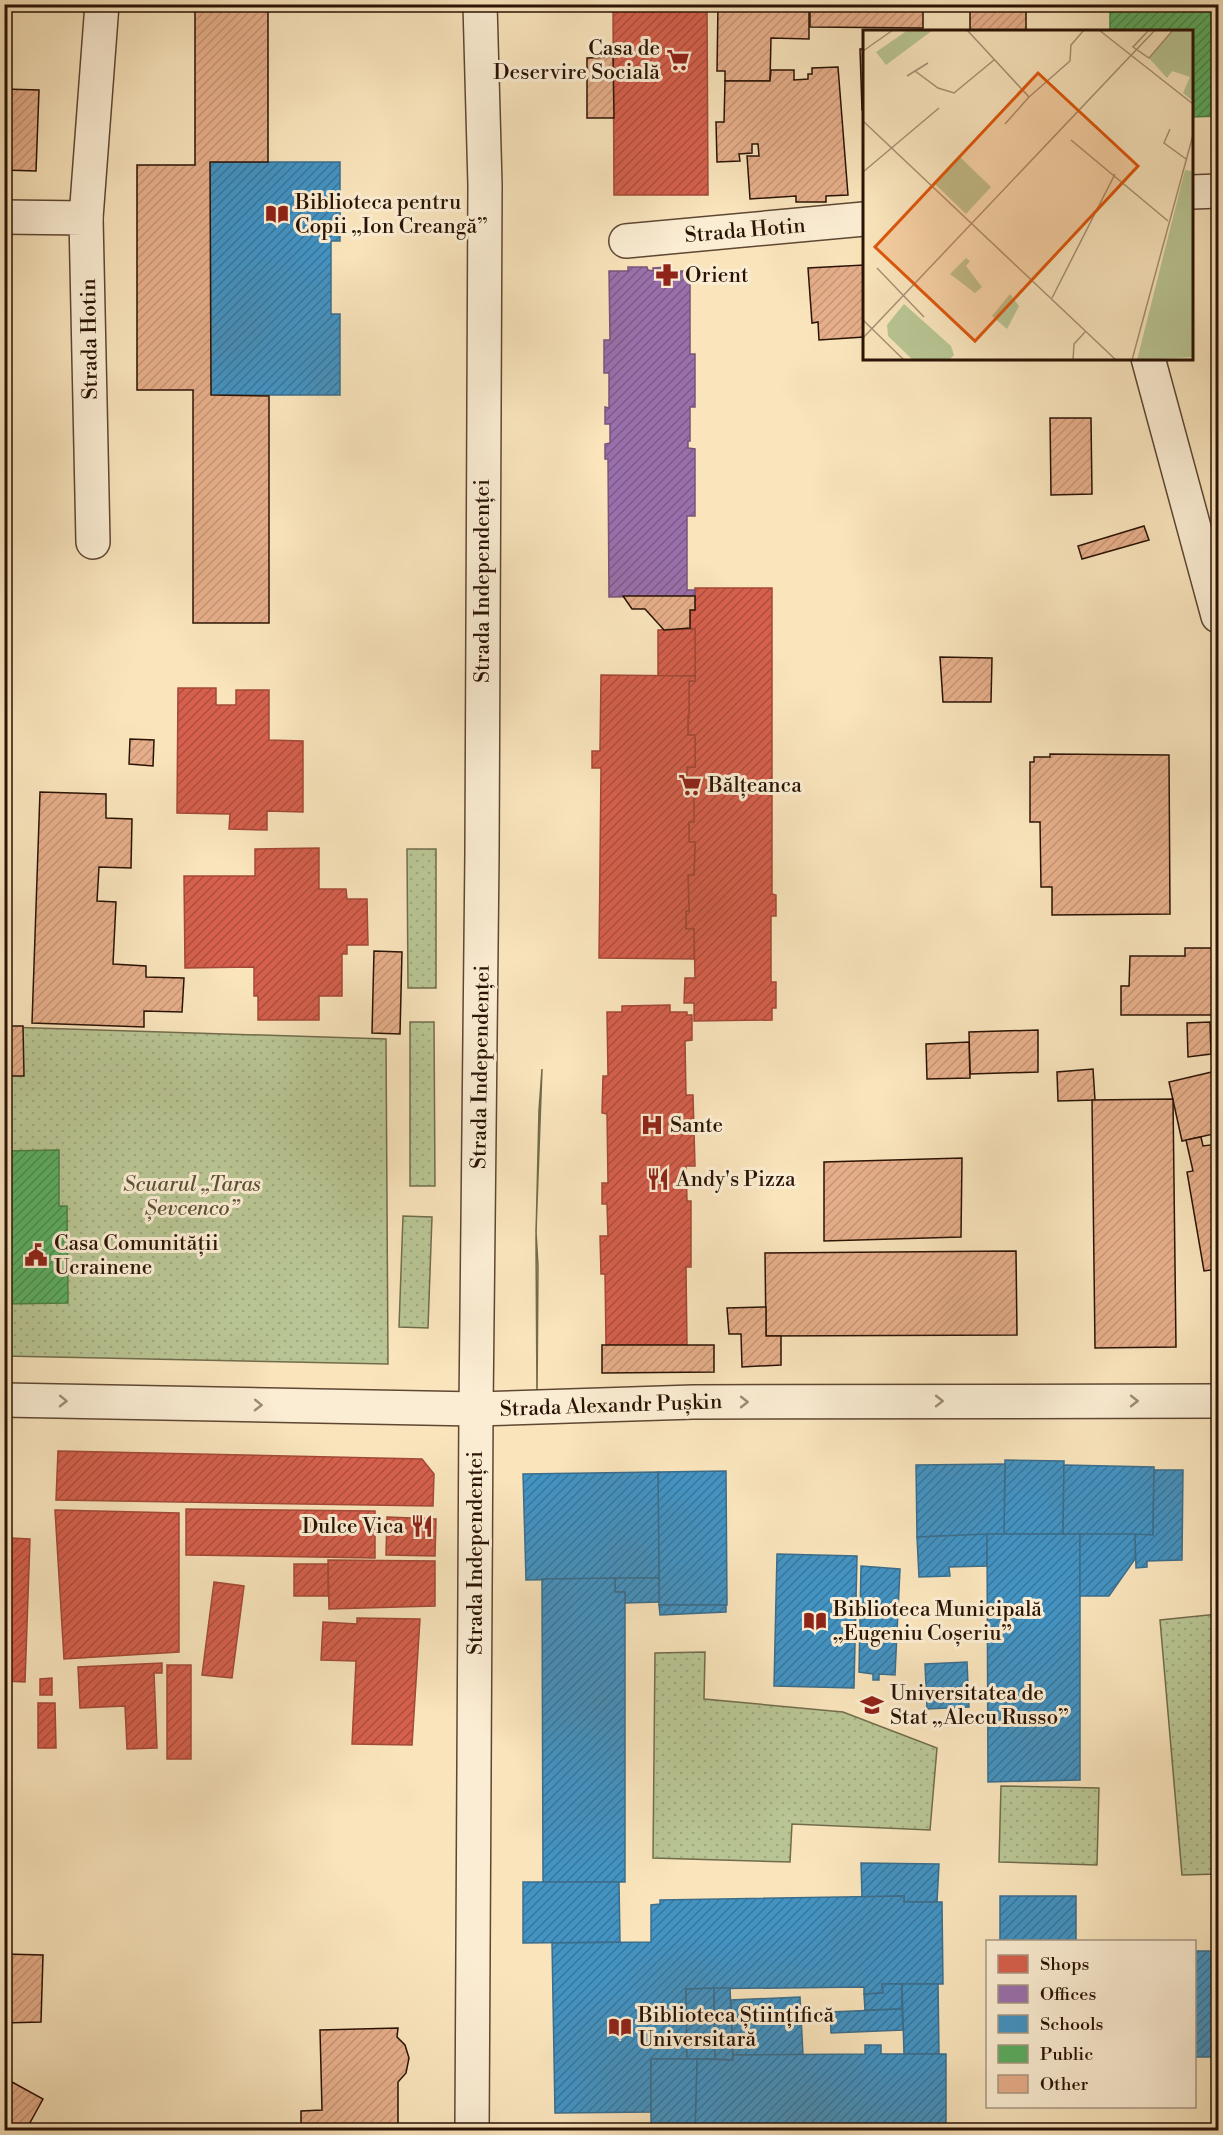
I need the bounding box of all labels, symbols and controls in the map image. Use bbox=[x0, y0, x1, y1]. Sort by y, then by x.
inset map bbox=[863, 30, 1193, 360]
place label: Casa de Deservire Socială bbox=[493, 36, 660, 86]
supermarket icon: Casa de Deservire Socială bbox=[665, 47, 691, 73]
place label: Biblioteca pentru Copii „Ion Creangă” bbox=[294, 190, 488, 240]
library icon: Biblioteca pentru Copii „Ion Creangă” bbox=[264, 201, 290, 227]
street label: Strada Hotin bbox=[684, 213, 807, 249]
pharmacy icon: Orient bbox=[654, 262, 680, 288]
place label: Orient bbox=[685, 263, 749, 289]
street label: Strada Hotin bbox=[76, 278, 104, 400]
street label: Strada Independenței bbox=[470, 479, 496, 683]
supermarket icon: Bălțeanca bbox=[677, 772, 703, 798]
place label: Bălțeanca bbox=[707, 773, 802, 799]
street label: Strada Independenței bbox=[466, 965, 496, 1169]
hospital icon: Sante bbox=[639, 1112, 665, 1138]
place label: Sante bbox=[670, 1113, 723, 1139]
restaurant icon: Andy's Pizza bbox=[645, 1166, 671, 1192]
place label: Andy's Pizza bbox=[675, 1167, 796, 1193]
park label: Scuarul „Taras Șevcenco” bbox=[123, 1172, 261, 1222]
place label: Casa Comunității Ucrainene bbox=[54, 1231, 219, 1281]
public building icon: Casa Comunității Ucrainene bbox=[23, 1242, 49, 1268]
street label: Strada Alexandr Pușkin bbox=[499, 1389, 723, 1423]
one-way arrow bbox=[58, 1395, 67, 1407]
one-way arrow bbox=[935, 1395, 944, 1407]
one-way arrow bbox=[1130, 1395, 1139, 1407]
one-way arrow bbox=[740, 1396, 749, 1408]
one-way arrow bbox=[253, 1398, 262, 1411]
street label: Strada Independenței bbox=[463, 1451, 489, 1655]
restaurant icon: Dulce Vica bbox=[409, 1513, 435, 1539]
place label: Dulce Vica bbox=[302, 1514, 404, 1540]
place label: Biblioteca Municipală „Eugeniu Coșeriu” bbox=[832, 1597, 1042, 1647]
library icon: Biblioteca Municipală „Eugeniu Coșeriu” bbox=[802, 1608, 828, 1634]
place label: Universitatea de Stat „Alecu Russo” bbox=[890, 1681, 1069, 1731]
school or university icon: Universitatea de Stat „Alecu Russo” bbox=[859, 1692, 885, 1718]
legend bbox=[986, 1940, 1196, 2108]
text: Shops bbox=[1040, 1953, 1090, 1976]
text: Offices bbox=[1040, 1983, 1096, 2006]
place label: Biblioteca Științifică Universitară bbox=[637, 2003, 835, 2053]
text: Schools bbox=[1040, 2013, 1104, 2036]
library icon: Biblioteca Științifică Universitară bbox=[607, 2014, 633, 2040]
text: Public bbox=[1040, 2043, 1093, 2066]
text: Other bbox=[1040, 2073, 1088, 2096]

